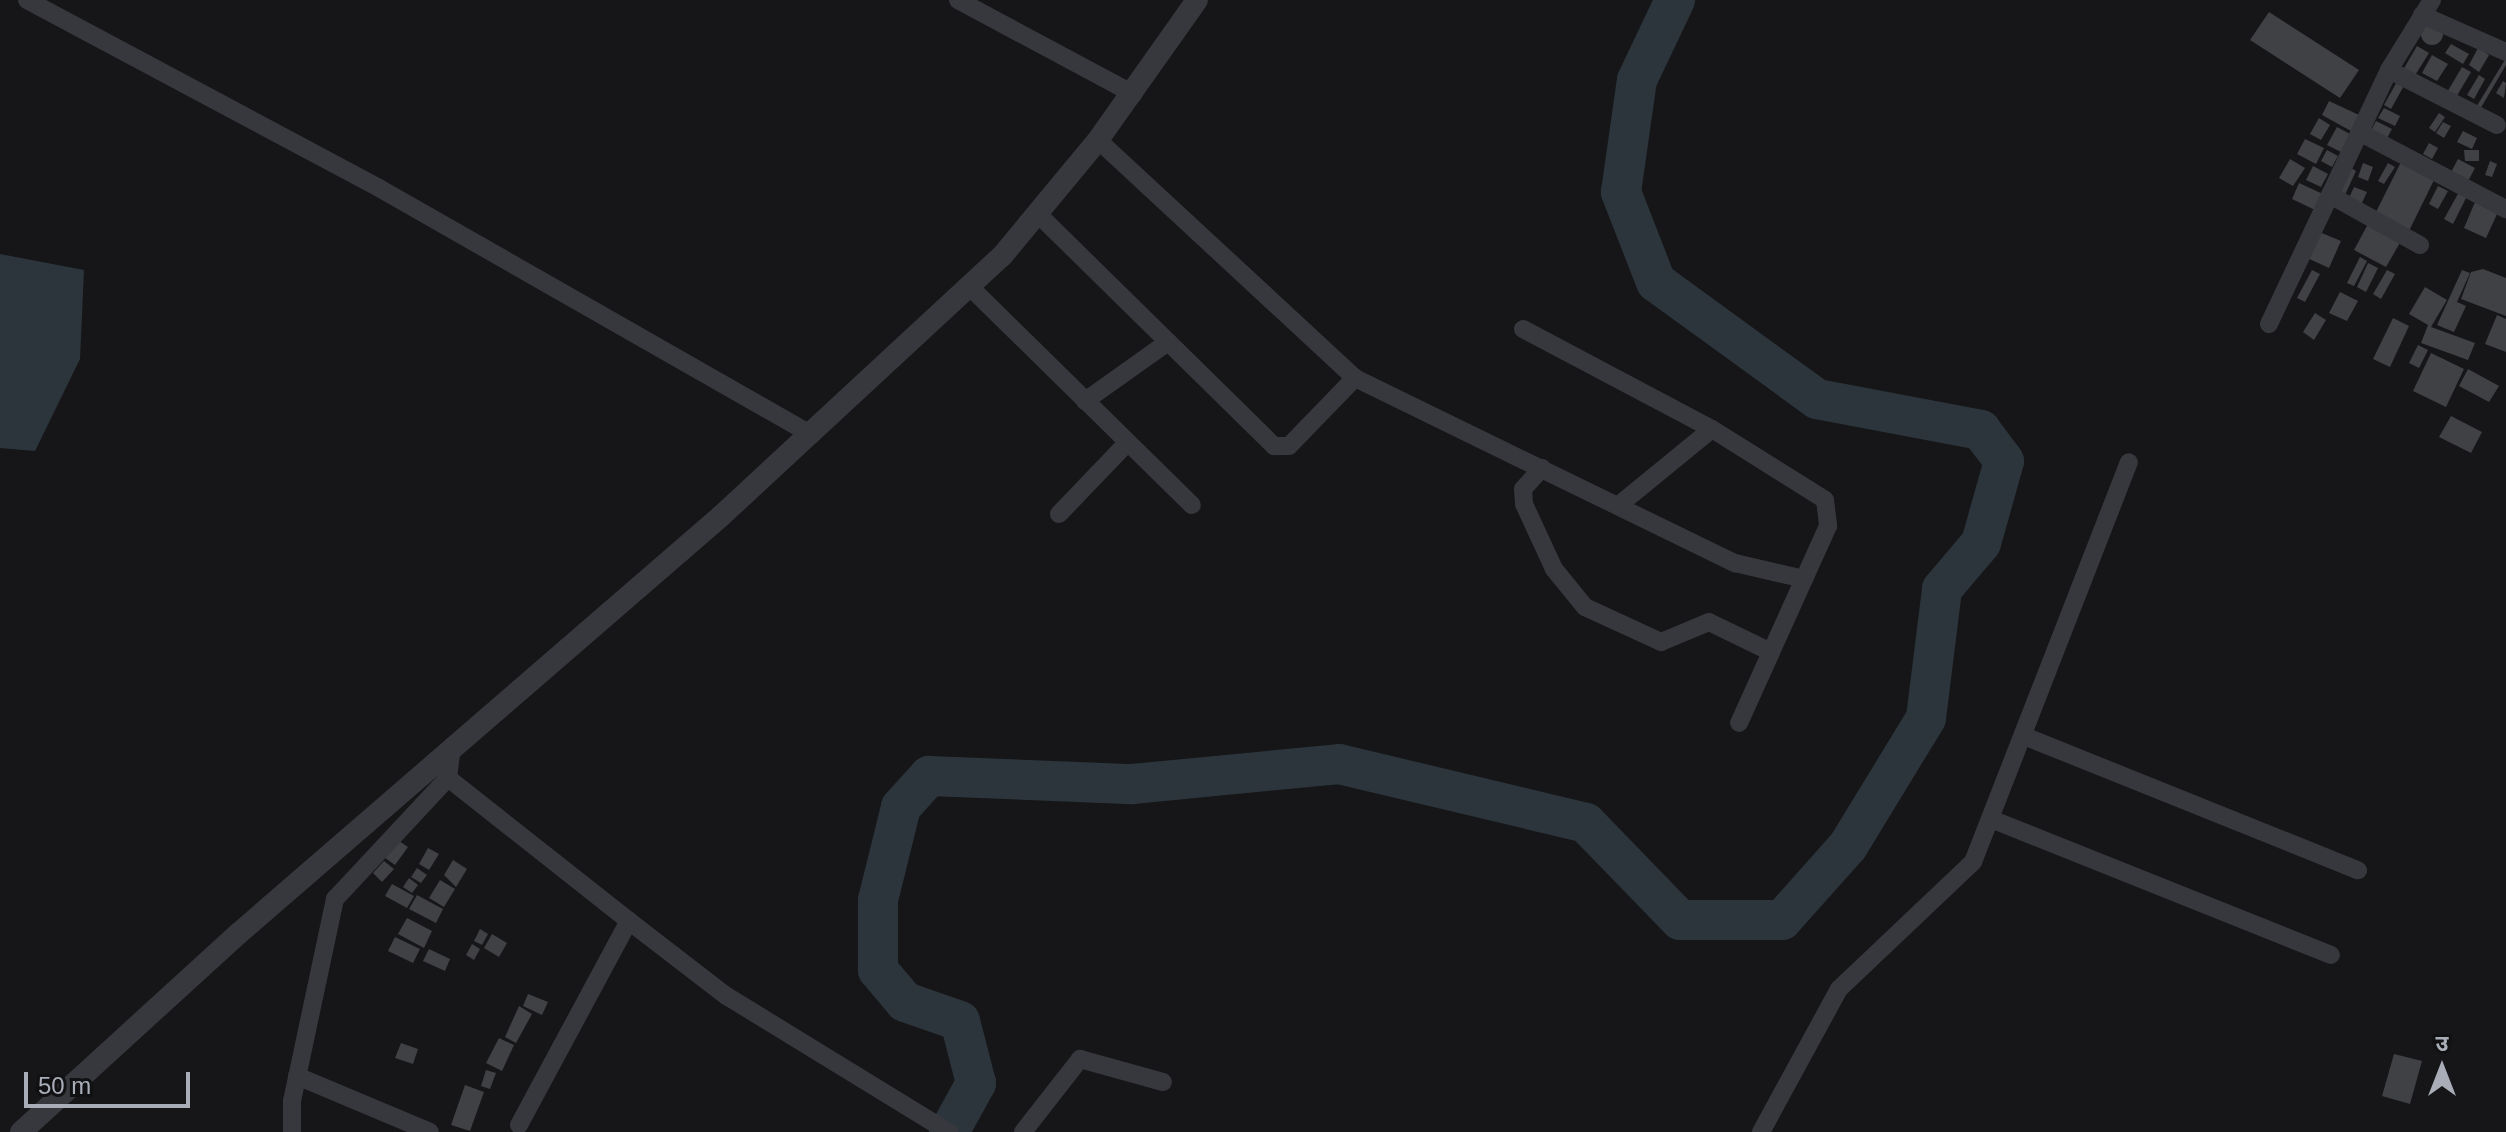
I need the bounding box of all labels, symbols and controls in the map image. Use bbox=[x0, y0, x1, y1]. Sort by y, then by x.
north arrow bbox=[2402, 1028, 2482, 1108]
text: उ bbox=[2436, 1031, 2448, 1056]
scale bar bbox=[28, 1056, 194, 1106]
text: 50 m bbox=[38, 1072, 91, 1099]

